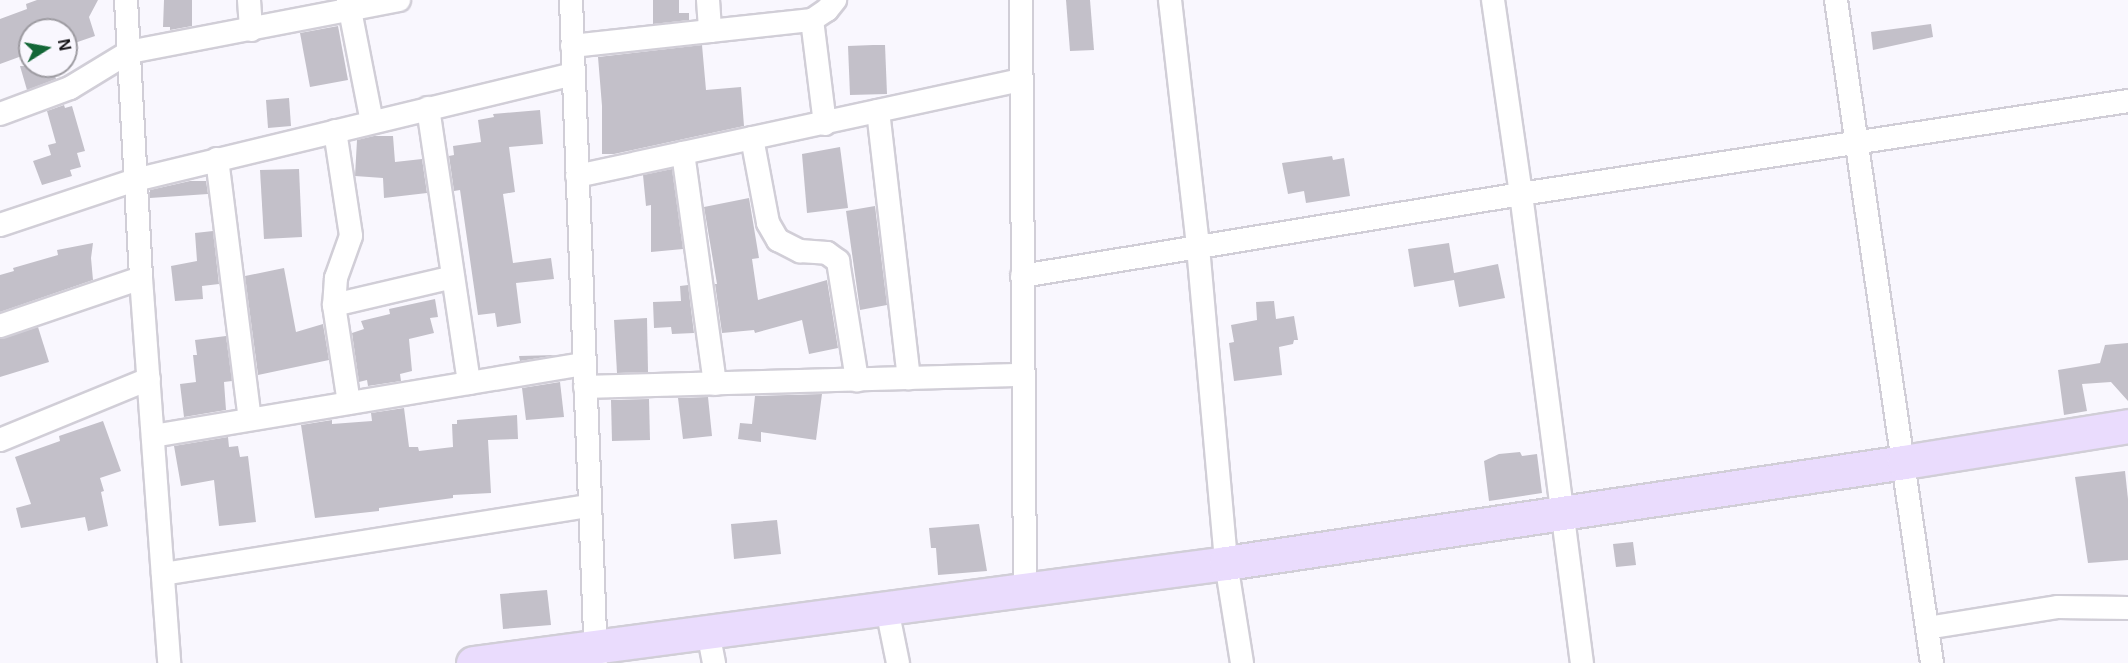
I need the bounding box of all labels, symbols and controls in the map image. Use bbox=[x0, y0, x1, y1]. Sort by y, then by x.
north arrow bbox=[18, 18, 78, 78]
text: N bbox=[55, 38, 74, 52]

